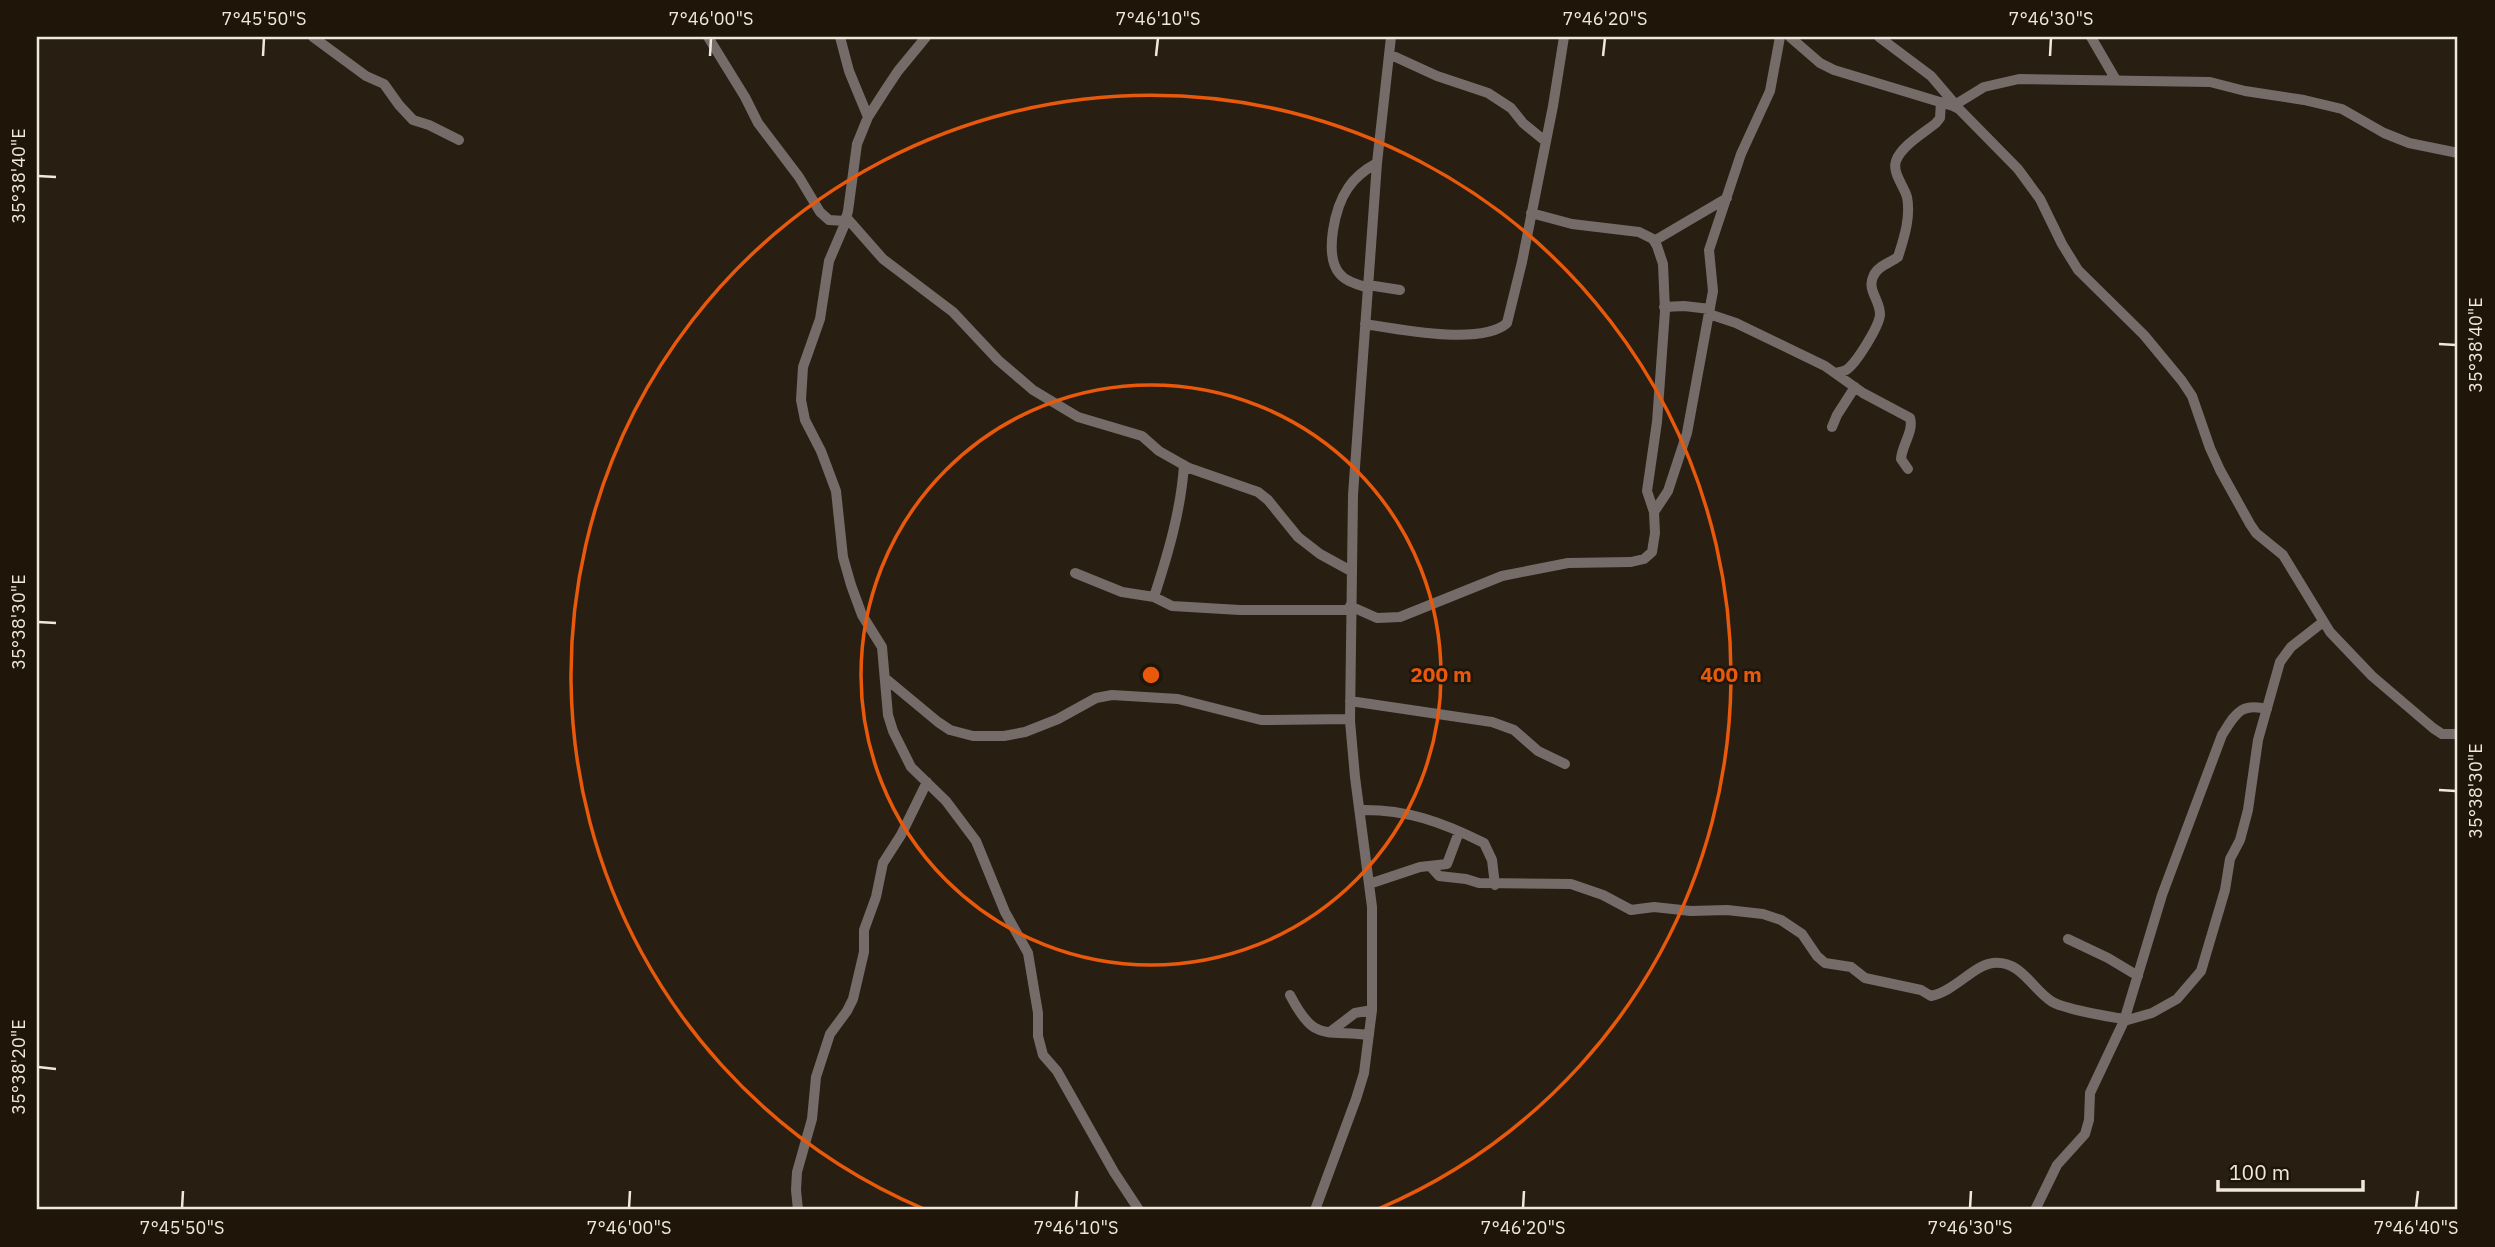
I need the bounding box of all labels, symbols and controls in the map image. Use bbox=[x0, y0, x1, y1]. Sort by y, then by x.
text: 7°45'50"S bbox=[222, 7, 306, 30]
text: 7°46'00"S bbox=[669, 7, 753, 30]
text: 7°46'10"S bbox=[1116, 7, 1200, 30]
text: 7°46'20"S bbox=[1563, 7, 1647, 30]
text: 7°46'30"S bbox=[2009, 7, 2093, 30]
text: 35°38'40"E bbox=[7, 128, 30, 224]
text: 35°38'40"E bbox=[2464, 297, 2487, 393]
text: 35°38'30"E bbox=[7, 574, 30, 670]
text: 200 m bbox=[1410, 660, 1472, 688]
text: 400 m bbox=[1700, 660, 1762, 688]
centre of rings bbox=[1139, 663, 1163, 687]
text: 35°38'30"E bbox=[2464, 743, 2487, 839]
text: 35°38'20"E bbox=[7, 1019, 30, 1115]
scale bar bbox=[2218, 1149, 2364, 1193]
text: 100 m bbox=[2229, 1158, 2290, 1186]
text: 7°45'50"S bbox=[140, 1216, 224, 1239]
text: 7°46'00"S bbox=[587, 1216, 671, 1239]
text: 7°46'10"S bbox=[1034, 1216, 1118, 1239]
text: 7°46'20"S bbox=[1481, 1216, 1565, 1239]
text: 7°46'30"S bbox=[1928, 1216, 2012, 1239]
text: 7°46'40"S bbox=[2374, 1216, 2458, 1239]

